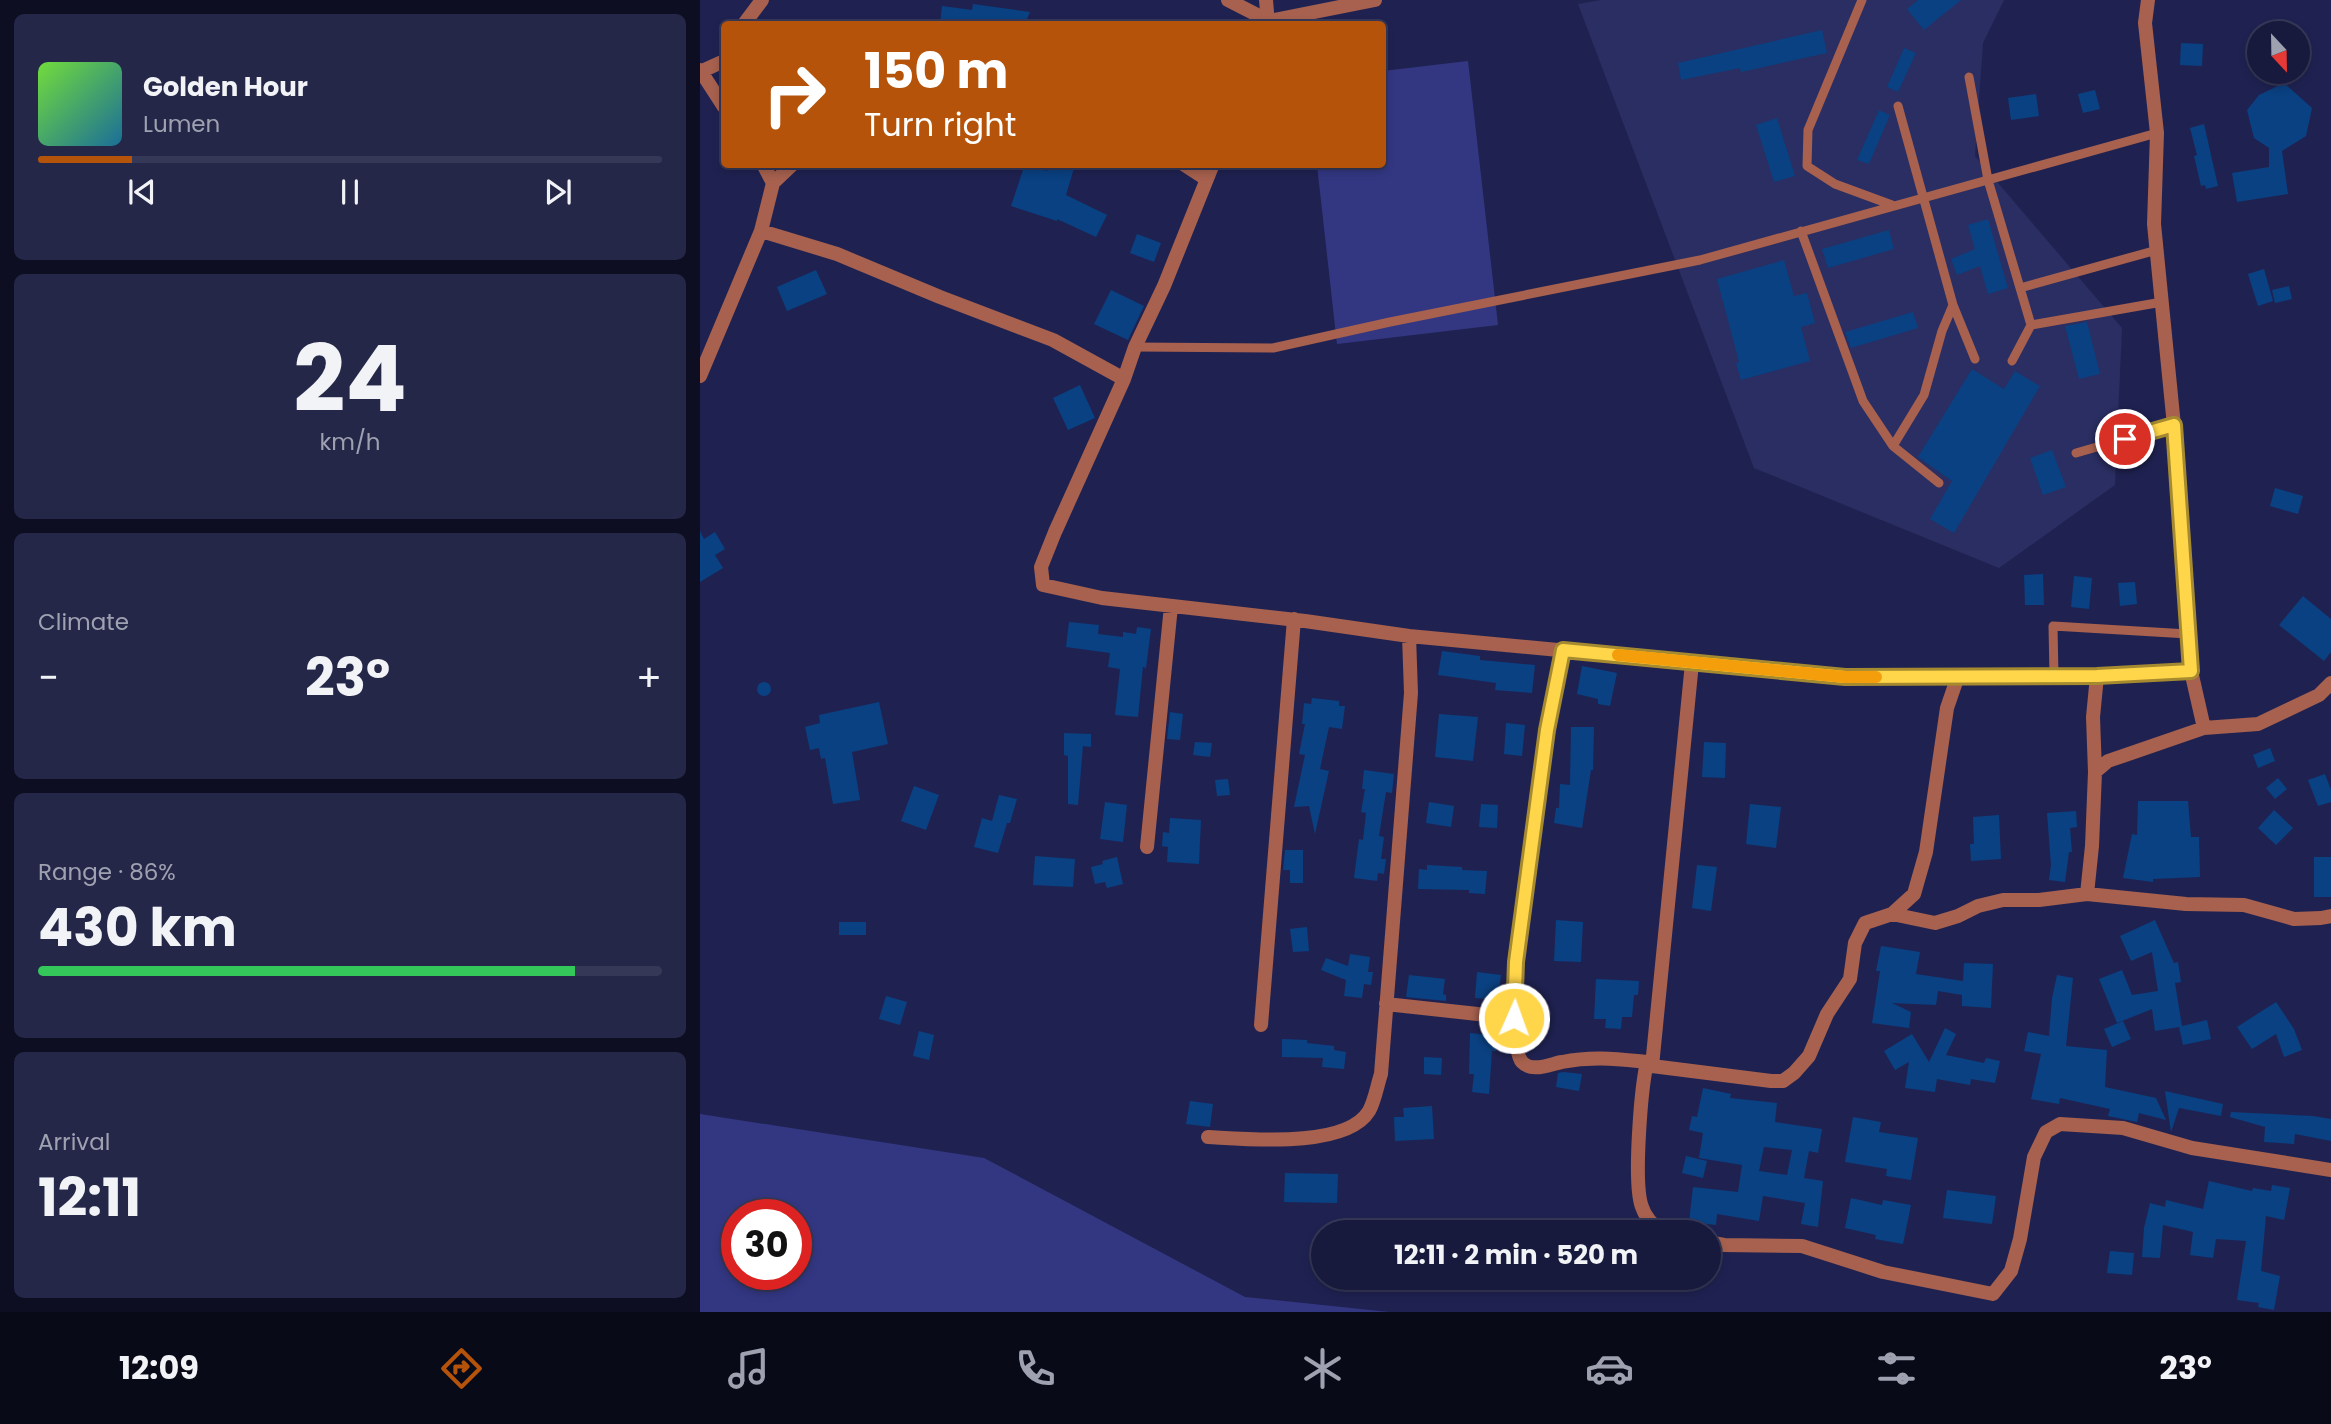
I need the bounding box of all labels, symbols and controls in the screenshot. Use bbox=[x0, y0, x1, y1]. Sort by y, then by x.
north arrow bbox=[2247, 21, 2310, 84]
map controls bbox=[2247, 21, 2310, 84]
text: 150 m bbox=[864, 37, 1009, 105]
icon: right bbox=[749, 49, 840, 140]
text: Golden Hour bbox=[143, 69, 308, 105]
text: Turn right bbox=[864, 102, 1016, 147]
text: Lumen bbox=[143, 108, 220, 140]
icon: previous bbox=[123, 173, 161, 211]
icon: pause bbox=[331, 173, 369, 211]
icon: next bbox=[539, 173, 577, 211]
text: 24 bbox=[293, 315, 407, 443]
pin bbox=[2095, 409, 2155, 469]
icon: arrive bbox=[2106, 420, 2144, 458]
text: km/h bbox=[319, 426, 381, 458]
text: Climate bbox=[38, 606, 129, 638]
text: 23° bbox=[305, 641, 390, 714]
text: − bbox=[38, 651, 59, 704]
text: + bbox=[636, 651, 662, 704]
text: Range · 86% bbox=[38, 856, 176, 888]
text: 430 km bbox=[38, 891, 237, 964]
position arrow bbox=[1477, 981, 1551, 1055]
text: Arrival bbox=[38, 1126, 110, 1158]
text: 12:11 bbox=[38, 1161, 141, 1234]
speed limit sign: 30 bbox=[721, 1199, 812, 1290]
text: 12:11 · 2 min · 520 m bbox=[1394, 1237, 1638, 1273]
icon: directions bbox=[437, 1344, 486, 1393]
icon: music bbox=[724, 1344, 773, 1393]
icon: phone bbox=[1011, 1344, 1060, 1393]
icon: climate bbox=[1298, 1344, 1347, 1393]
icon: car bbox=[1585, 1344, 1634, 1393]
icon: filters bbox=[1872, 1344, 1921, 1393]
text: 12:09 bbox=[119, 1345, 199, 1390]
text: 23° bbox=[2159, 1345, 2212, 1390]

